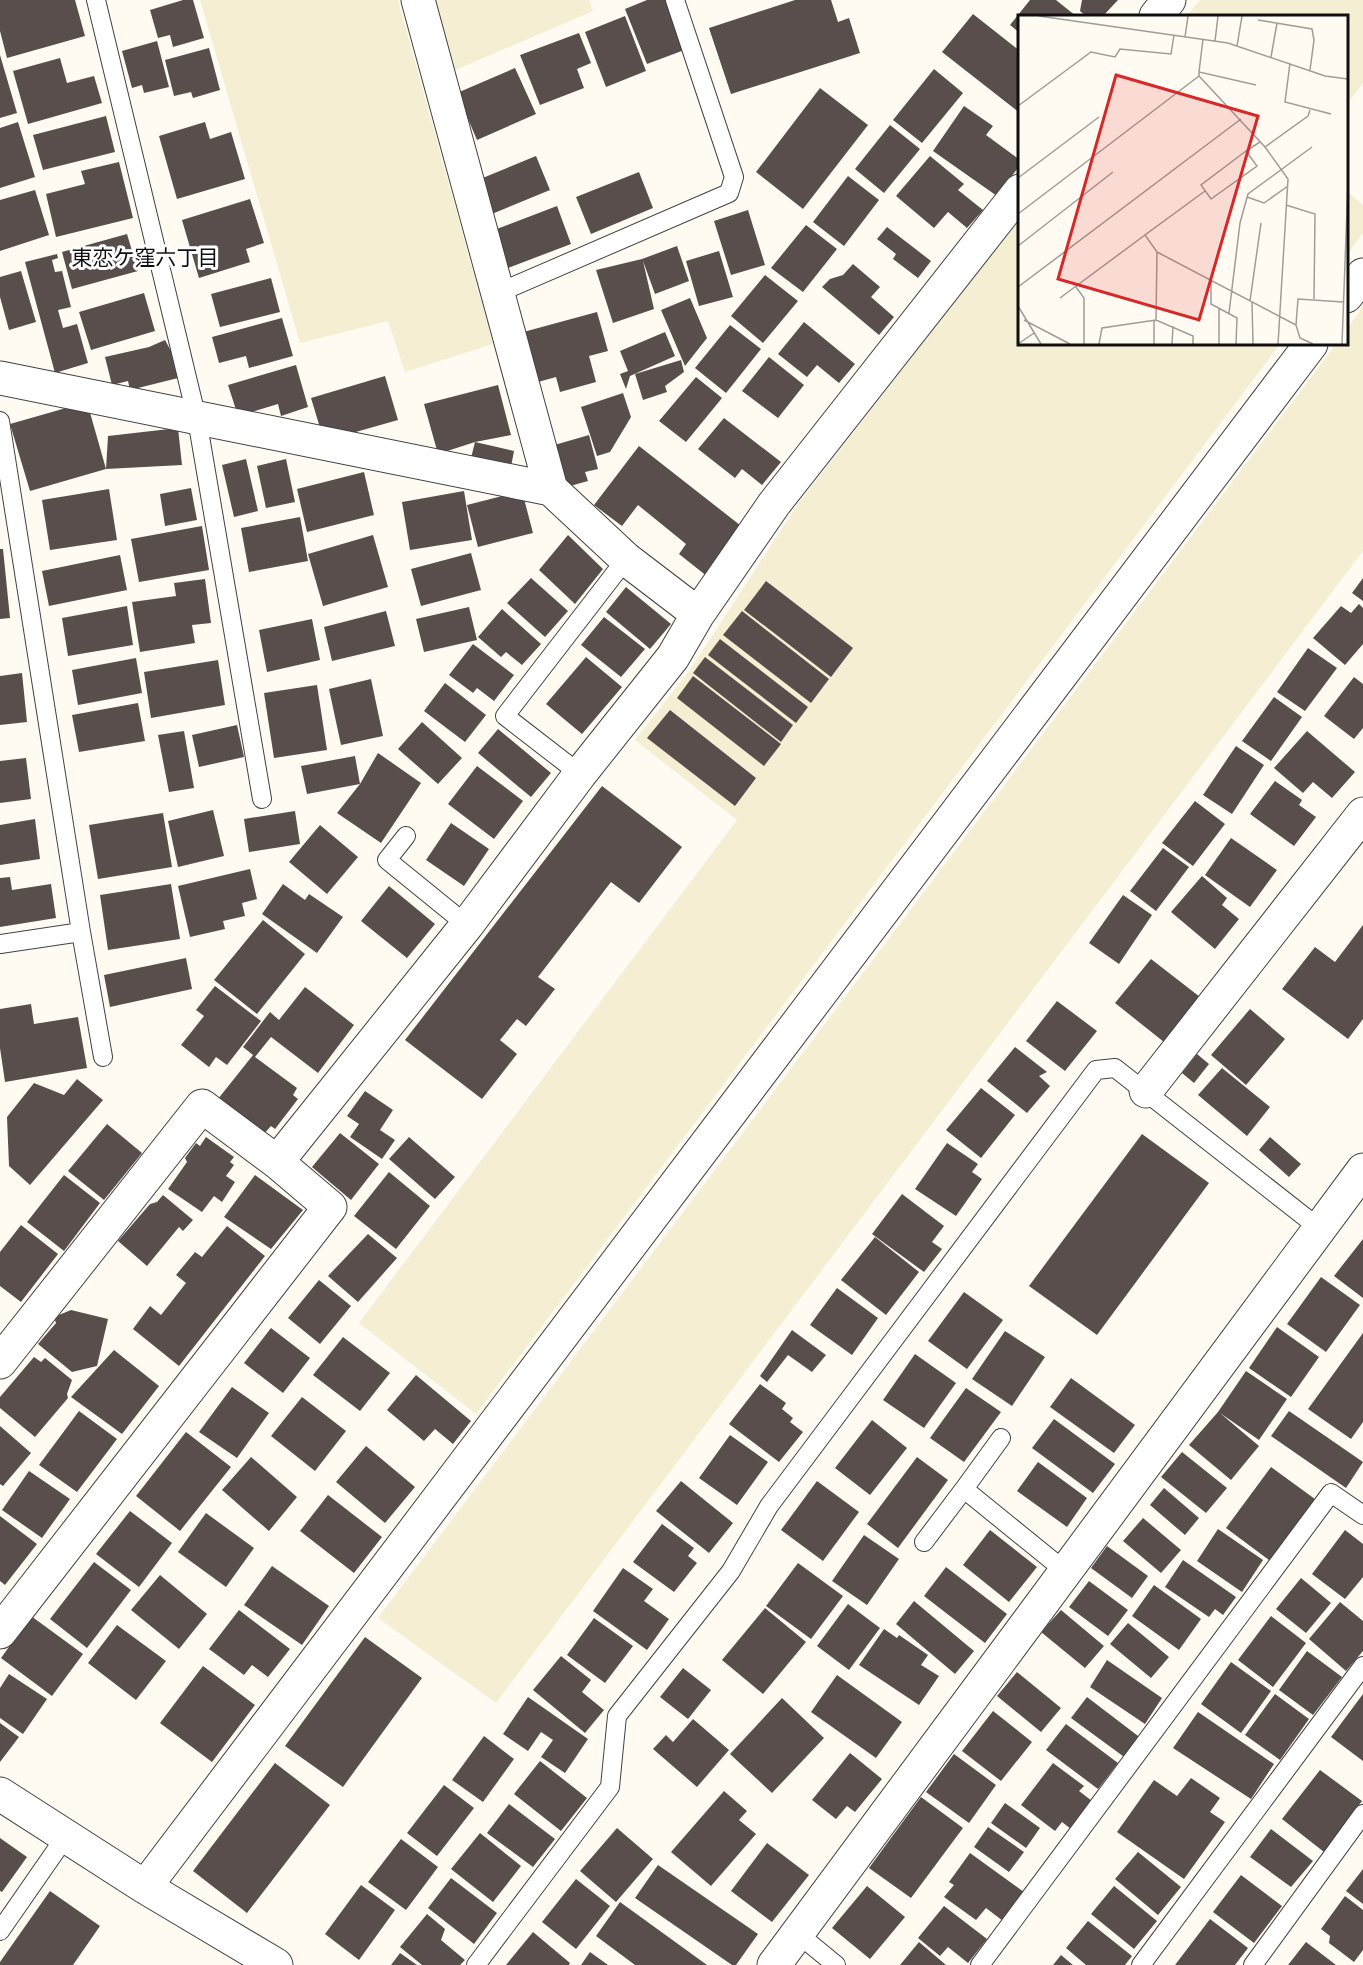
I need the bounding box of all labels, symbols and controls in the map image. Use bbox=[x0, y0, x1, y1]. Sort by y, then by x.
inset map bbox=[1018, 15, 1348, 345]
district label: 東恋ケ窪六丁目 bbox=[72, 243, 219, 275]

